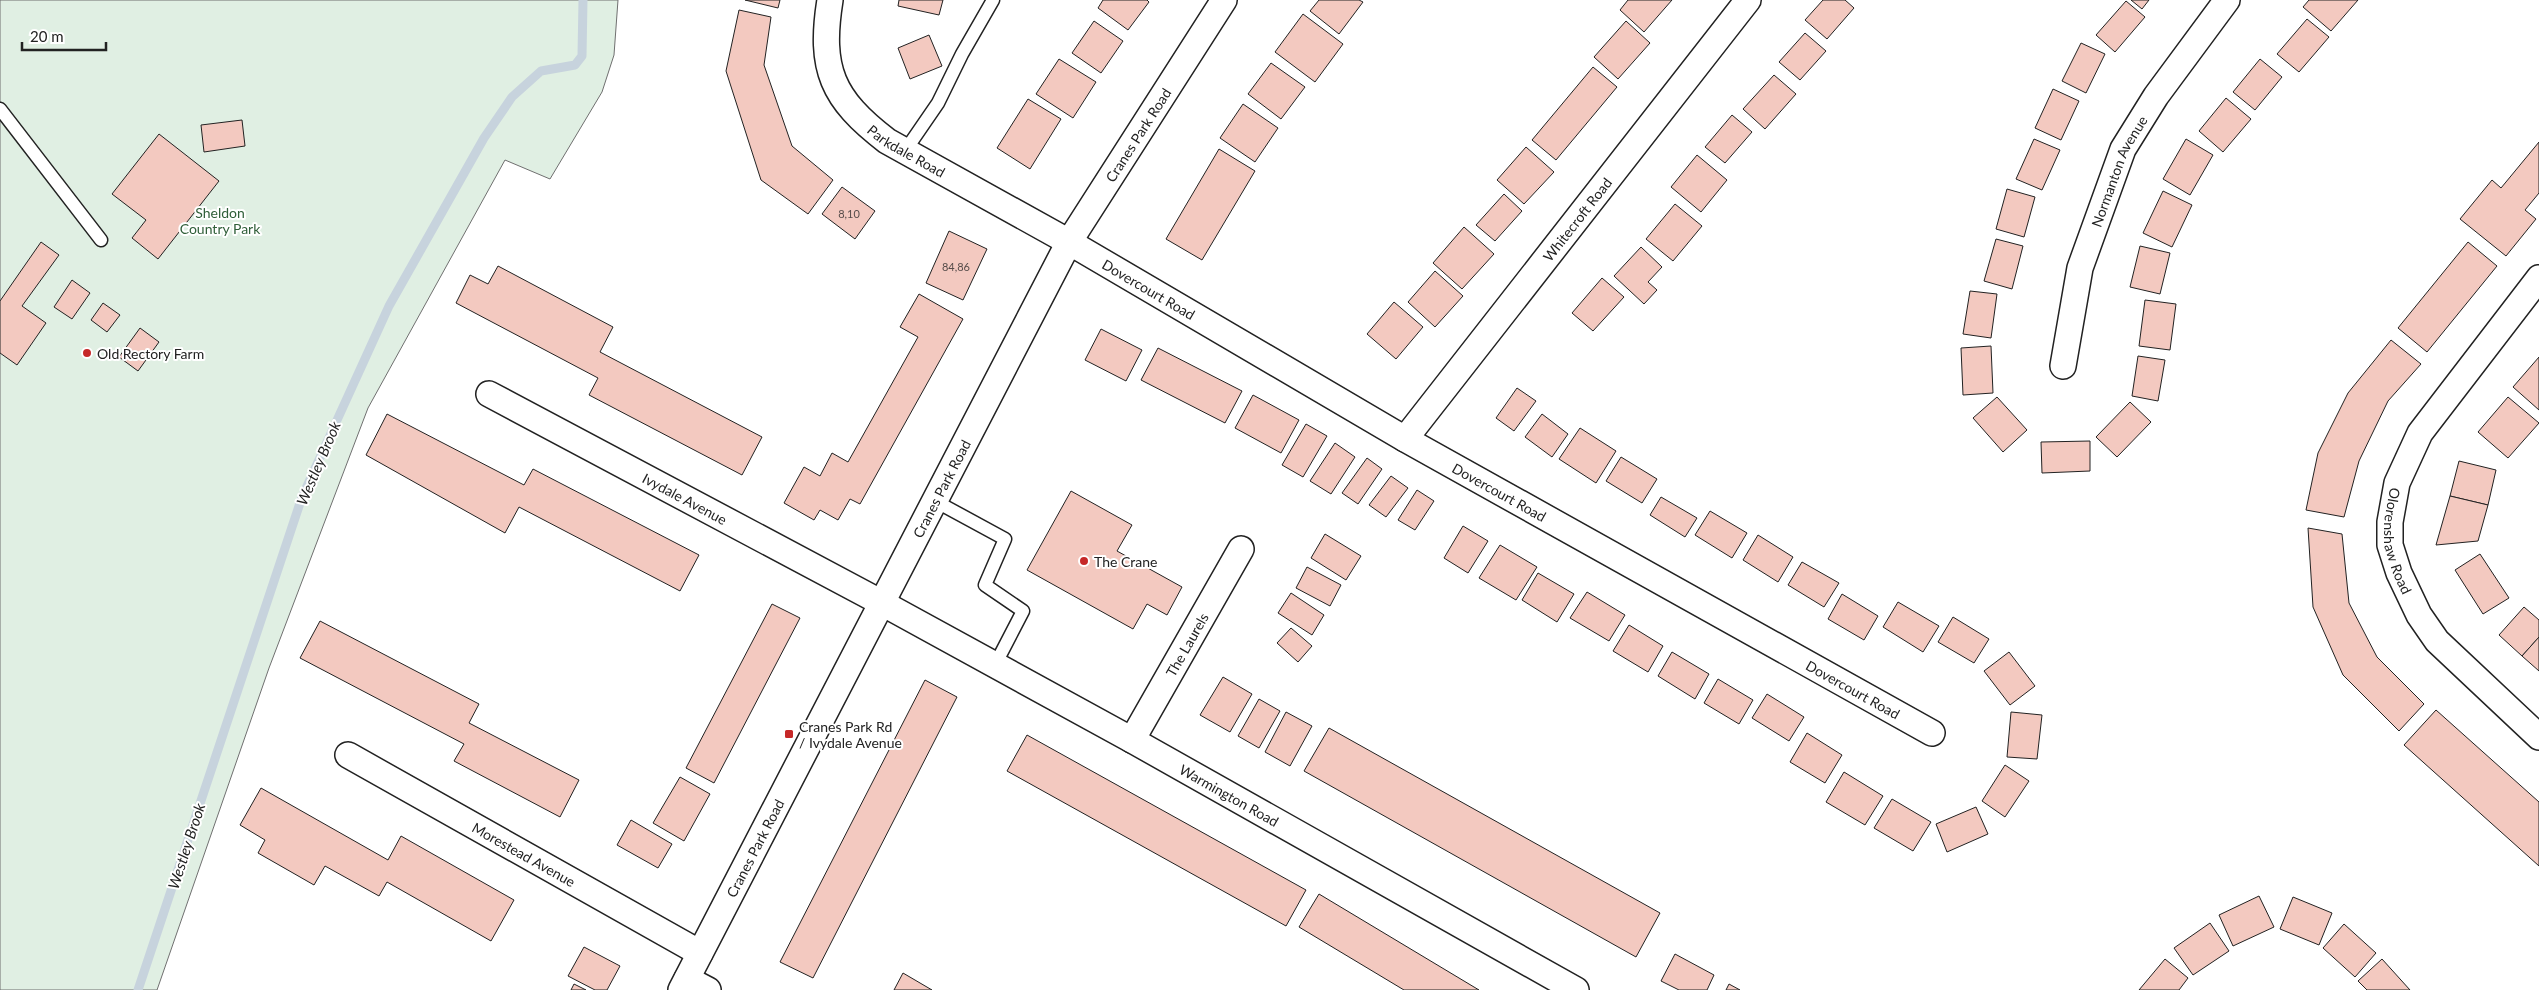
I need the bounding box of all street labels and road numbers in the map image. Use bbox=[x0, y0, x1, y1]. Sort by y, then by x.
street label: Cranes Park Road bbox=[1101, 85, 1174, 185]
street label: Normanton Avenue bbox=[2087, 112, 2150, 229]
street label: Parkdale Road bbox=[864, 121, 948, 180]
street label: Whitecroft Road bbox=[1539, 174, 1615, 264]
street label: Dovercourt Road bbox=[1099, 255, 1198, 323]
street label: Cranes Park Road bbox=[909, 437, 974, 540]
street label: Dovercourt Road bbox=[1450, 459, 1549, 525]
street label: Ivydale Avenue bbox=[640, 469, 730, 528]
street label: Olorenshaw Road bbox=[2382, 487, 2416, 596]
street label: The Laurels bbox=[1162, 610, 1211, 679]
street label: Dovercourt Road bbox=[1803, 656, 1903, 722]
street label: Warmington Road bbox=[1177, 760, 1282, 830]
street label: Cranes Park Road bbox=[722, 796, 787, 900]
street label: Morestead Avenue bbox=[469, 818, 579, 890]

